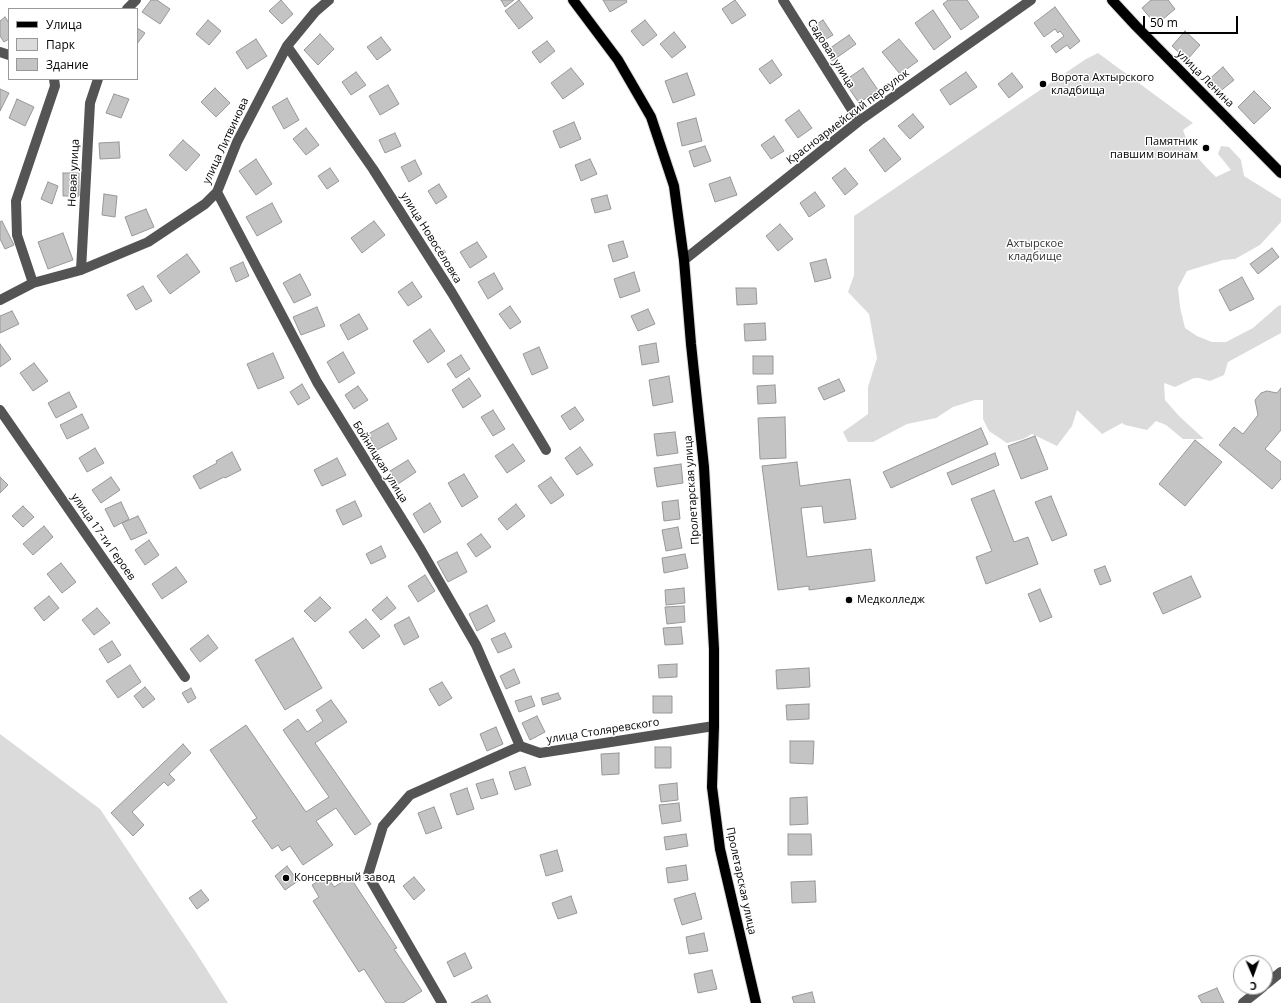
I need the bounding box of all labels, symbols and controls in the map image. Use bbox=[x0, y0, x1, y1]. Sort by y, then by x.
legend bbox=[8, 8, 138, 80]
scale bar bbox=[1145, 8, 1240, 34]
text: 50 m bbox=[1150, 14, 1178, 31]
text: Улица bbox=[46, 16, 82, 33]
street label: Садовая улица bbox=[804, 17, 858, 91]
text: Парк bbox=[46, 36, 75, 53]
street label: улица Ленина bbox=[1174, 48, 1236, 110]
text: Здание bbox=[46, 56, 89, 73]
street label: Красноармейский переулок bbox=[784, 67, 912, 167]
place label: Ворота Ахтырского кладбища bbox=[1051, 71, 1154, 97]
marker: Ворота Ахтырского кладбища bbox=[1038, 79, 1048, 89]
street label: улица Литвинова bbox=[200, 96, 252, 186]
place label: Памятник павшим воинам bbox=[1110, 135, 1198, 161]
street label: Новая улица bbox=[66, 139, 82, 207]
marker: Памятник павшим воинам bbox=[1201, 143, 1211, 153]
street label: улица Новосёловка bbox=[398, 190, 464, 286]
park label: Ахтырское кладбище bbox=[1007, 237, 1063, 263]
street label: Бойницкая улица bbox=[350, 419, 410, 505]
street label: Пролетарская улица bbox=[682, 435, 702, 545]
street label: улица 17-ти Героев bbox=[68, 491, 138, 583]
place label: Медколледж bbox=[857, 593, 925, 607]
marker: Медколледж bbox=[844, 595, 854, 605]
street label: улица Столяревского bbox=[546, 716, 660, 746]
street label: Пролетарская улица bbox=[723, 826, 759, 936]
place label: Консервный завод bbox=[294, 871, 395, 885]
marker: Консервный завод bbox=[281, 873, 291, 883]
north arrow bbox=[1233, 955, 1273, 995]
text: С bbox=[1250, 979, 1257, 994]

